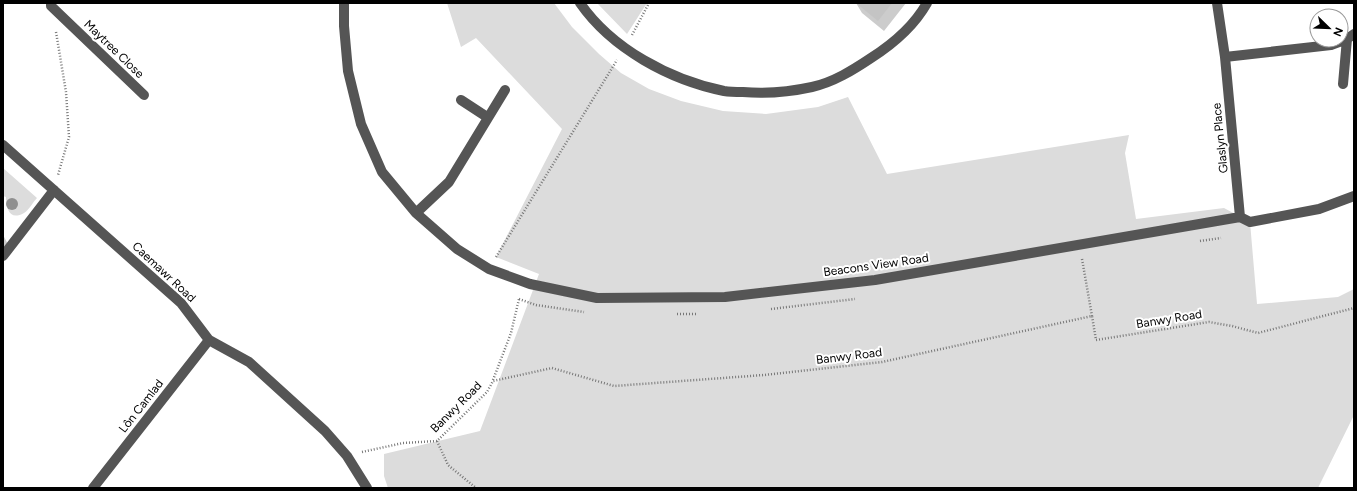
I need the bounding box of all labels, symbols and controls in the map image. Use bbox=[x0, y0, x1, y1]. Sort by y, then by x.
north arrow bbox=[1309, 8, 1349, 48]
street label: Maytree Close bbox=[81, 17, 147, 81]
text: N bbox=[1330, 25, 1345, 38]
street label: Glaslyn Place bbox=[1209, 102, 1231, 174]
street label: Caemawr Road bbox=[129, 239, 199, 305]
street label: Beacons View Road bbox=[822, 251, 930, 279]
street label: Banwy Road bbox=[1135, 307, 1203, 331]
street label: Banwy Road bbox=[815, 345, 883, 367]
street label: Lôn Camlad bbox=[116, 377, 166, 435]
street label: Banwy Road bbox=[428, 379, 484, 435]

